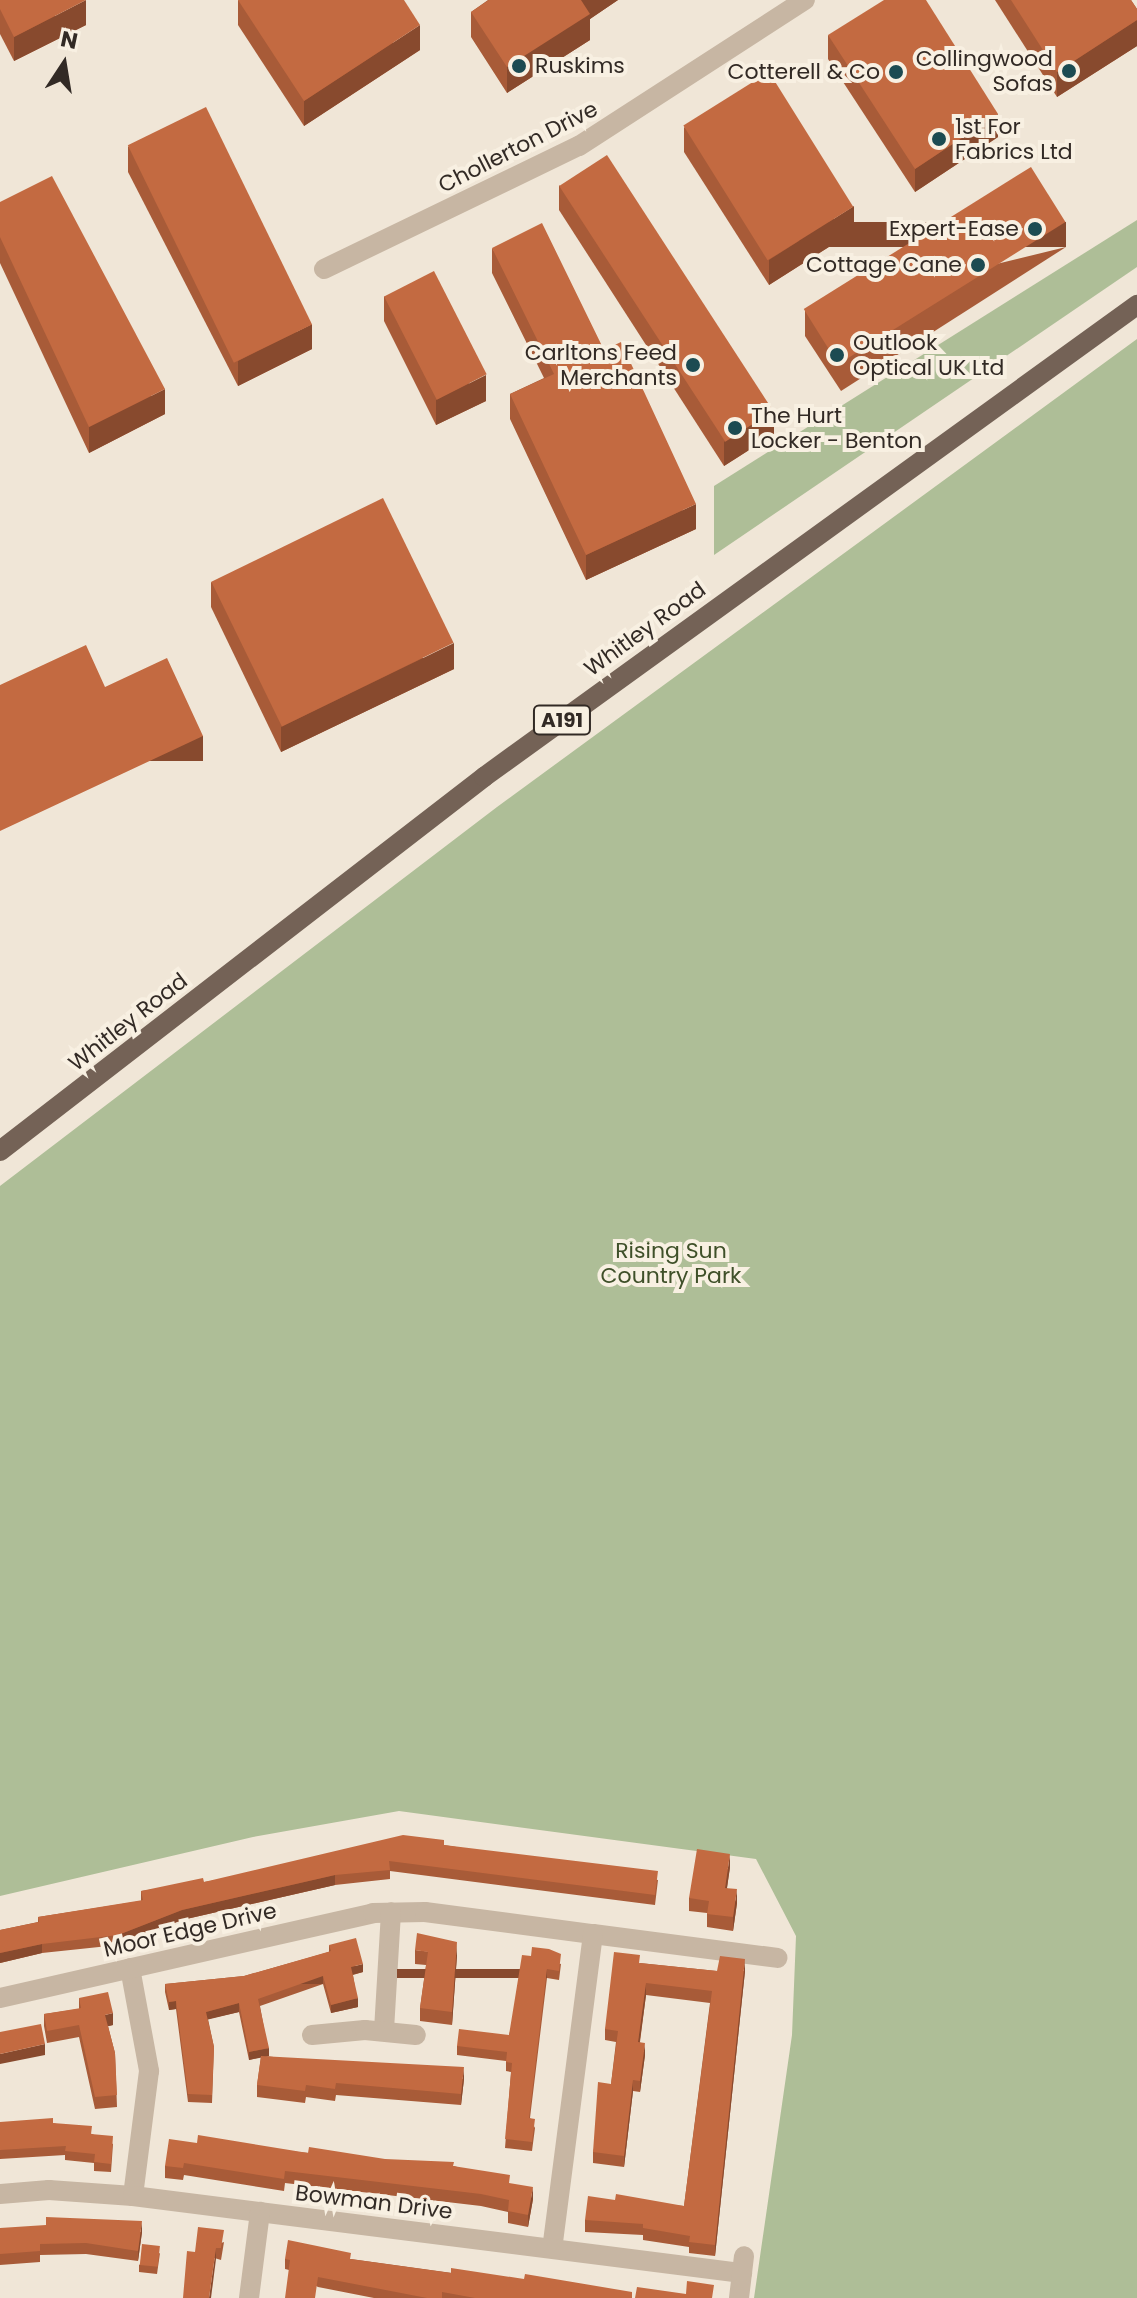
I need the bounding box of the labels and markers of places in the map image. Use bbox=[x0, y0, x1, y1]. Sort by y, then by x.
place label: Collingwood Sofas bbox=[916, 45, 1053, 96]
place label: Ruskims bbox=[535, 53, 625, 79]
marker: Ruskims bbox=[510, 57, 528, 75]
place label: Cotterell & Co bbox=[728, 59, 880, 85]
marker: Collingwood Sofas bbox=[1060, 62, 1078, 80]
marker: Cotterell & Co bbox=[887, 63, 905, 81]
place label: 1st For Fabrics Ltd bbox=[955, 113, 1073, 164]
marker: 1st For Fabrics Ltd bbox=[930, 130, 948, 148]
place label: Expert-Ease bbox=[889, 216, 1019, 242]
marker: Expert-Ease bbox=[1026, 220, 1044, 238]
place label: Cottage Cane bbox=[806, 252, 962, 278]
marker: Cottage Cane bbox=[969, 256, 987, 274]
place label: Outlook Optical UK Ltd bbox=[853, 329, 1004, 380]
place label: Carltons Feed Merchants bbox=[525, 339, 677, 390]
marker: Outlook Optical UK Ltd bbox=[828, 346, 846, 364]
marker: Carltons Feed Merchants bbox=[684, 356, 702, 374]
place label: The Hurt Locker - Benton bbox=[751, 402, 922, 454]
marker: The Hurt Locker - Benton bbox=[726, 419, 744, 437]

